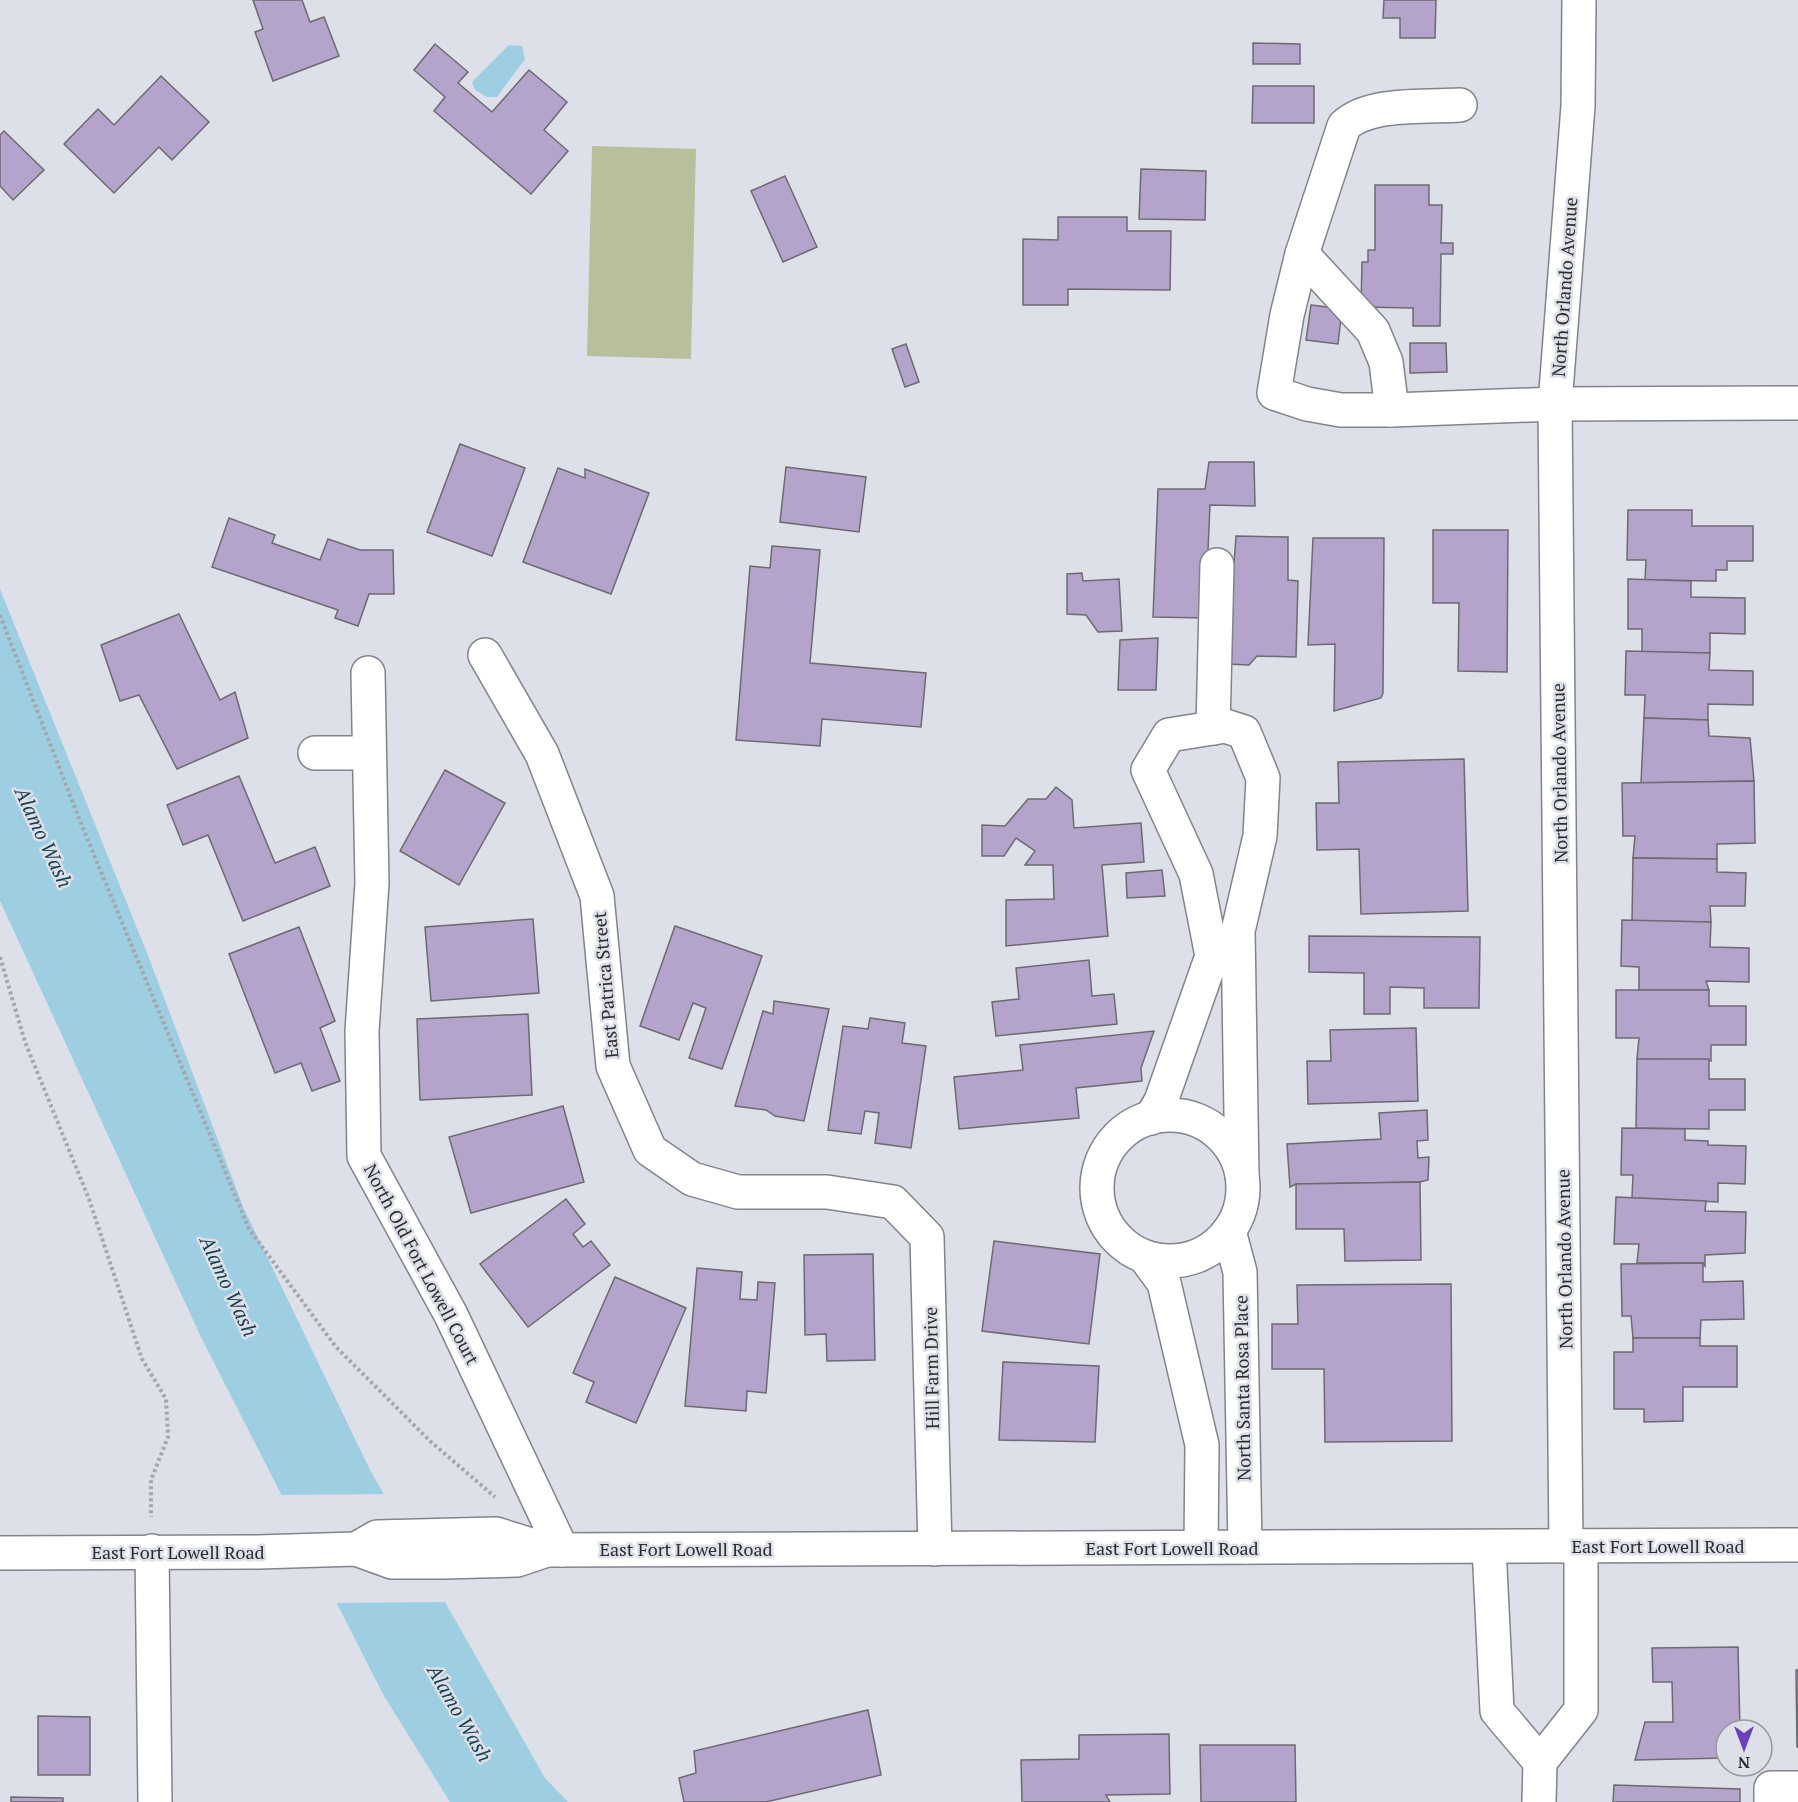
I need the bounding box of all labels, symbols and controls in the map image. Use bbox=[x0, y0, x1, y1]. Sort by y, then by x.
street label: North Orlando Avenue bbox=[1546, 196, 1582, 378]
street label: North Orlando Avenue bbox=[1545, 683, 1573, 863]
water label: Alamo Wash bbox=[8, 781, 79, 892]
street label: East Patrica Street bbox=[587, 910, 623, 1059]
street label: North Old Fort Lowell Court bbox=[359, 1159, 485, 1369]
street label: North Orlando Avenue bbox=[1550, 1169, 1578, 1349]
water label: Alamo Wash bbox=[193, 1230, 264, 1341]
street label: North Santa Rosa Place bbox=[1228, 1295, 1256, 1481]
street label: Hill Farm Drive bbox=[918, 1307, 944, 1429]
street label: East Fort Lowell Road bbox=[1571, 1534, 1745, 1558]
street label: East Fort Lowell Road bbox=[1085, 1536, 1259, 1560]
street label: East Fort Lowell Road bbox=[599, 1537, 773, 1561]
street label: East Fort Lowell Road bbox=[91, 1540, 265, 1564]
water label: Alamo Wash bbox=[421, 1658, 499, 1767]
north arrow bbox=[1714, 1718, 1774, 1778]
text: N bbox=[1738, 1752, 1750, 1774]

